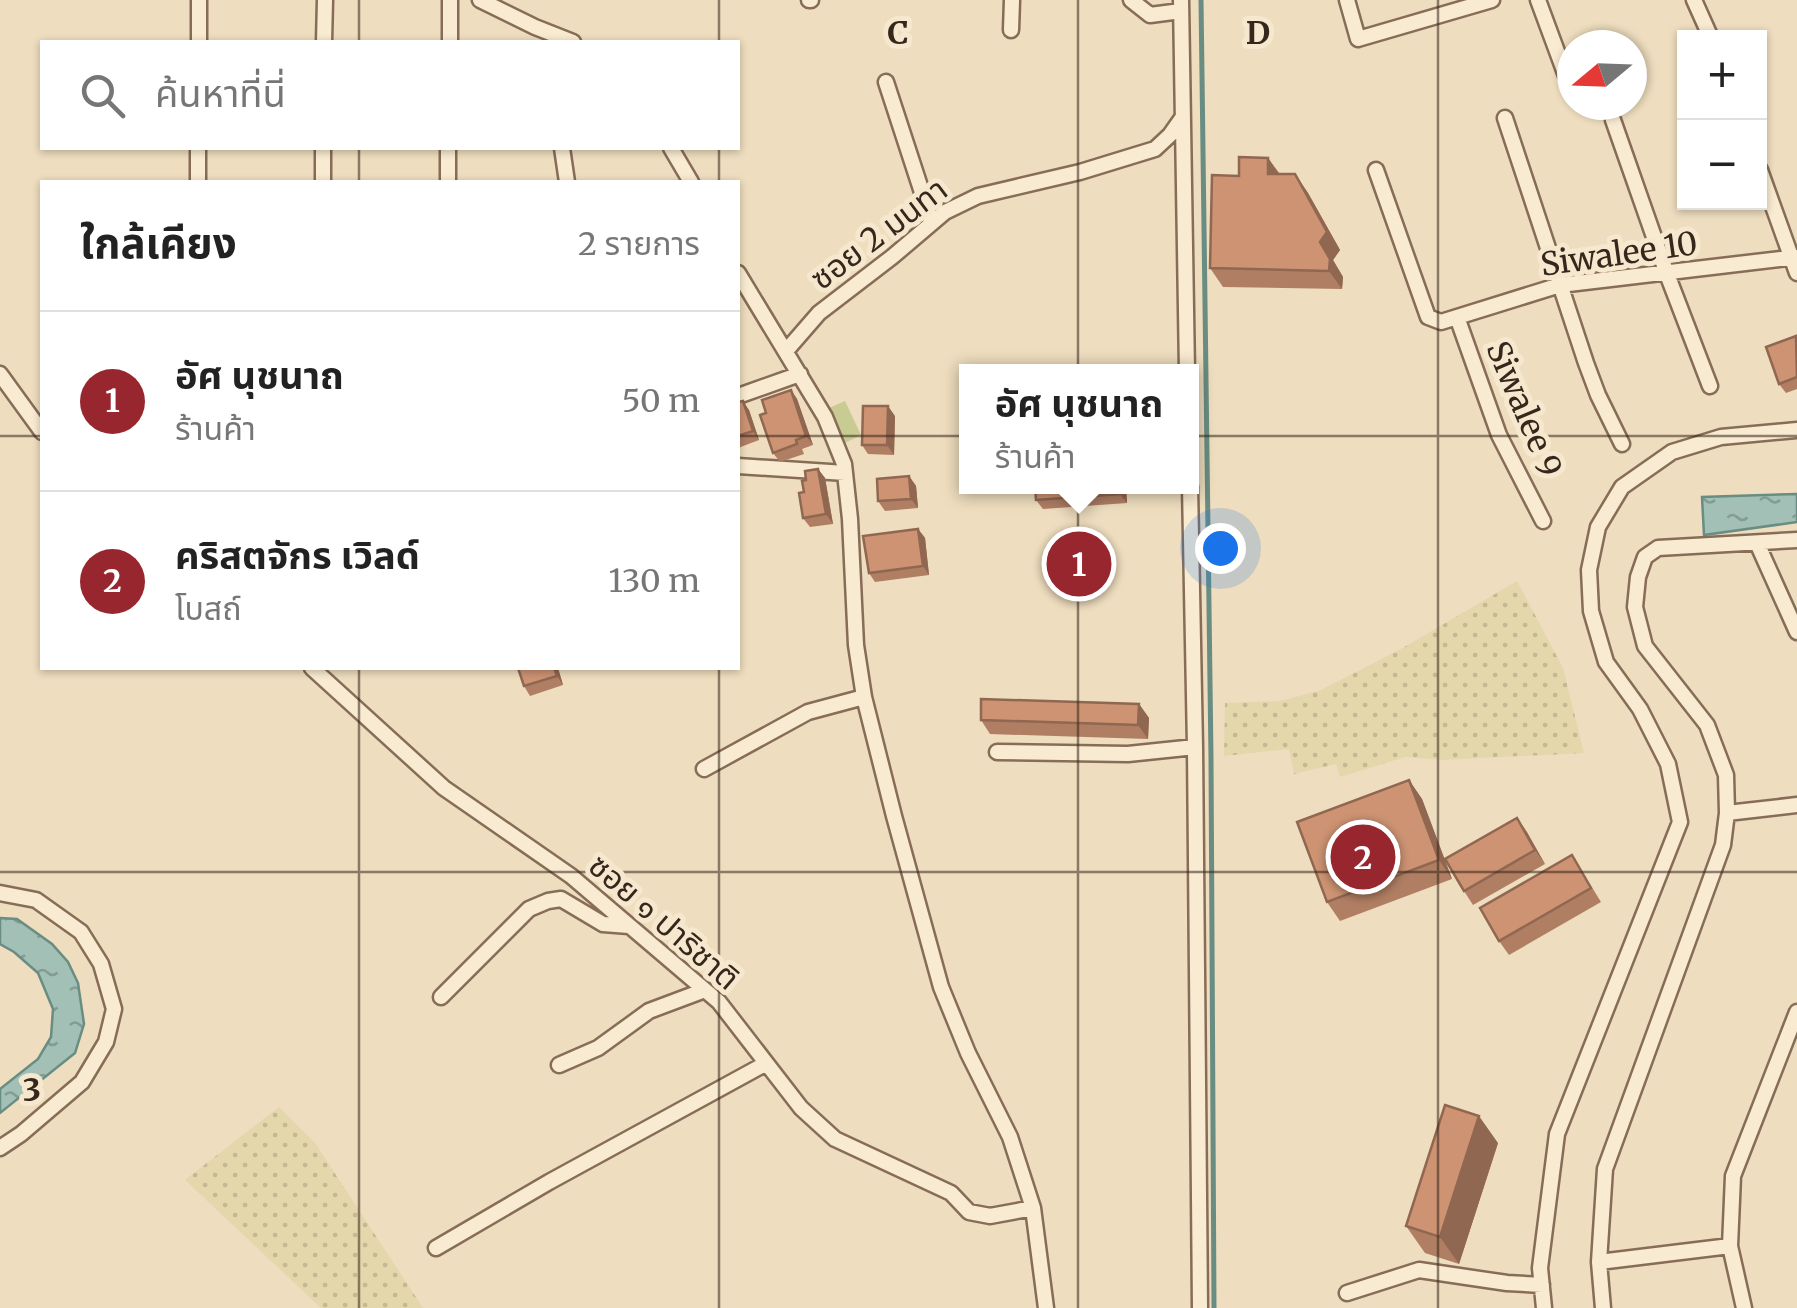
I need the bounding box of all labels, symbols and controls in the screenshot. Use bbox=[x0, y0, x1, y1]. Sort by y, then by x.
text: C bbox=[887, 13, 909, 53]
text: D bbox=[1246, 13, 1270, 53]
north arrow bbox=[1557, 30, 1647, 120]
map controls bbox=[1677, 30, 1767, 210]
button: + bbox=[1677, 30, 1767, 120]
search box bbox=[40, 40, 740, 150]
icon: search bbox=[75, 68, 130, 123]
text: ค้นหาที่นี่ bbox=[155, 70, 286, 117]
button: − bbox=[1677, 120, 1767, 210]
street label: ซอย 2 มนทา bbox=[803, 170, 955, 298]
text: ใกล้เคียง bbox=[80, 217, 237, 269]
street label: Siwalee 10 bbox=[1538, 223, 1700, 285]
text: 2 รายการ bbox=[578, 224, 700, 264]
street label: Siwalee 9 bbox=[1478, 335, 1570, 483]
text: อัศ นุชนาถ bbox=[175, 352, 344, 399]
popup bbox=[959, 364, 1199, 494]
text: อัศ นุชนาถ bbox=[995, 380, 1163, 427]
text: 1 bbox=[105, 381, 120, 421]
text: 50 m bbox=[622, 381, 700, 421]
text: ร้านค้า bbox=[175, 409, 256, 449]
text: ร้านค้า bbox=[995, 437, 1076, 477]
your location bbox=[1195, 523, 1246, 574]
pin: 1 bbox=[1046, 526, 1112, 602]
text: คริสตจักร เวิลด์ bbox=[175, 532, 420, 579]
text: 2 bbox=[103, 561, 122, 601]
text: 130 m bbox=[608, 561, 700, 601]
text: โบสถ์ bbox=[175, 589, 241, 629]
pin: 2 bbox=[1330, 820, 1396, 894]
street label: ซอย ๑ ปาริชาติ bbox=[580, 846, 748, 998]
text: 3 bbox=[23, 1070, 41, 1110]

